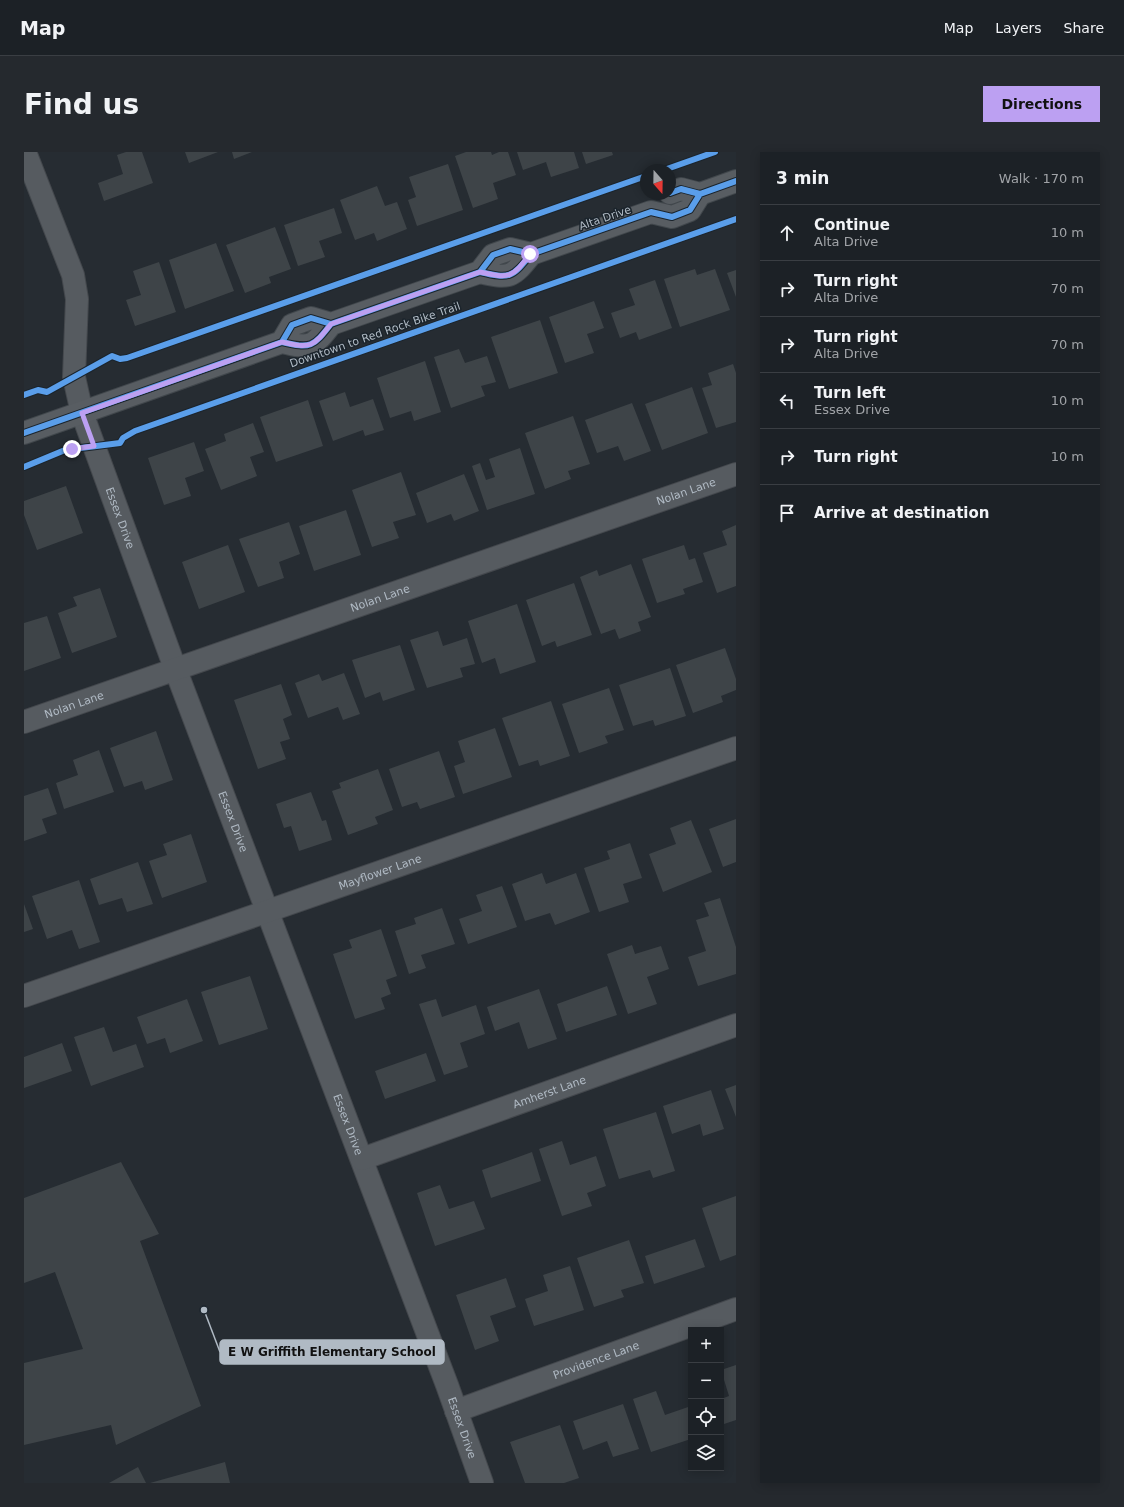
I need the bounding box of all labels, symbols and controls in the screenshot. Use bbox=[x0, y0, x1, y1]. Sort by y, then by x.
text: Map bbox=[20, 17, 65, 39]
text: Map bbox=[944, 20, 973, 36]
text: Layers bbox=[995, 20, 1042, 36]
text: Share bbox=[1064, 20, 1104, 36]
button: Directions bbox=[983, 86, 1100, 122]
text: Find us bbox=[24, 88, 139, 121]
north arrow bbox=[640, 164, 676, 200]
text: 3 min bbox=[776, 168, 829, 188]
text: Walk · 170 m bbox=[999, 171, 1084, 186]
street label: Alta Drive bbox=[577, 203, 633, 233]
text: Continue bbox=[814, 216, 890, 234]
icon: ahead bbox=[776, 222, 798, 244]
text: 10 m bbox=[1051, 225, 1084, 240]
text: Alta Drive bbox=[814, 234, 878, 249]
route start bbox=[521, 245, 539, 263]
text: Turn right bbox=[814, 272, 898, 290]
icon: right bbox=[776, 278, 798, 300]
text: 70 m bbox=[1051, 281, 1084, 296]
text: Alta Drive bbox=[814, 290, 878, 305]
street label: Downtown to Red Rock Bike Trail bbox=[288, 300, 462, 370]
text: Turn right bbox=[814, 328, 898, 346]
icon: right bbox=[776, 334, 798, 356]
text: 70 m bbox=[1051, 337, 1084, 352]
text: Alta Drive bbox=[814, 346, 878, 361]
text: Turn left bbox=[814, 384, 886, 402]
icon: left bbox=[776, 390, 798, 412]
text: 10 m bbox=[1051, 393, 1084, 408]
text: Essex Drive bbox=[814, 402, 890, 417]
route end bbox=[63, 440, 81, 458]
icon: right bbox=[776, 446, 798, 468]
text: Turn right bbox=[814, 448, 898, 466]
text: 10 m bbox=[1051, 449, 1084, 464]
street label: Nolan Lane bbox=[655, 475, 718, 508]
street label: Essex Drive bbox=[103, 485, 137, 551]
icon: arrive bbox=[776, 502, 798, 524]
text: Arrive at destination bbox=[814, 504, 989, 522]
street label: Nolan Lane bbox=[349, 582, 412, 614]
street label: Nolan Lane bbox=[43, 688, 106, 721]
street label: Essex Drive bbox=[216, 789, 251, 854]
street label: Mayflower Lane bbox=[337, 851, 423, 892]
street label: Amherst Lane bbox=[511, 1073, 588, 1111]
street label: Essex Drive bbox=[331, 1092, 366, 1157]
map controls bbox=[688, 1327, 724, 1471]
button: + bbox=[688, 1327, 724, 1363]
street label: Providence Lane bbox=[551, 1338, 641, 1382]
callout: E W Griffith Elementary School bbox=[220, 1340, 444, 1364]
text: E W Griffith Elementary School bbox=[228, 1345, 436, 1359]
button: − bbox=[688, 1363, 724, 1399]
street label: Essex Drive bbox=[445, 1395, 479, 1460]
button: locate bbox=[688, 1399, 724, 1435]
button: layers bbox=[688, 1435, 724, 1471]

